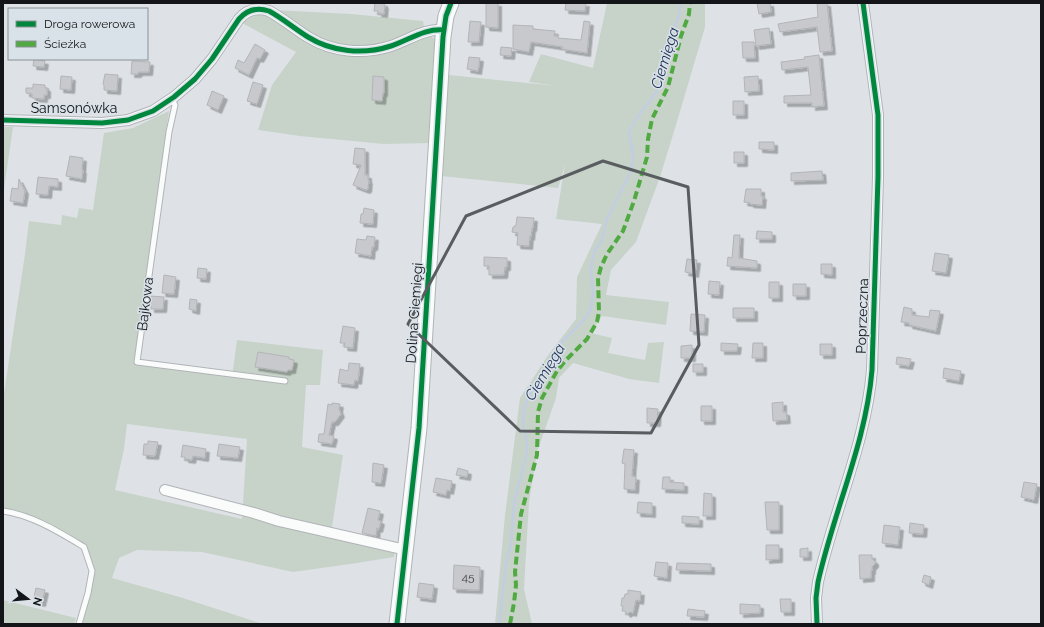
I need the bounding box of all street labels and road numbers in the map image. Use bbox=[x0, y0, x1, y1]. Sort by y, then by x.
street label: Samsonówka bbox=[31, 100, 117, 116]
street label: Dolina Ciemięgi bbox=[402, 262, 426, 364]
street label: Bajkowa bbox=[134, 276, 156, 332]
street label: Poprzeczna bbox=[853, 278, 871, 354]

